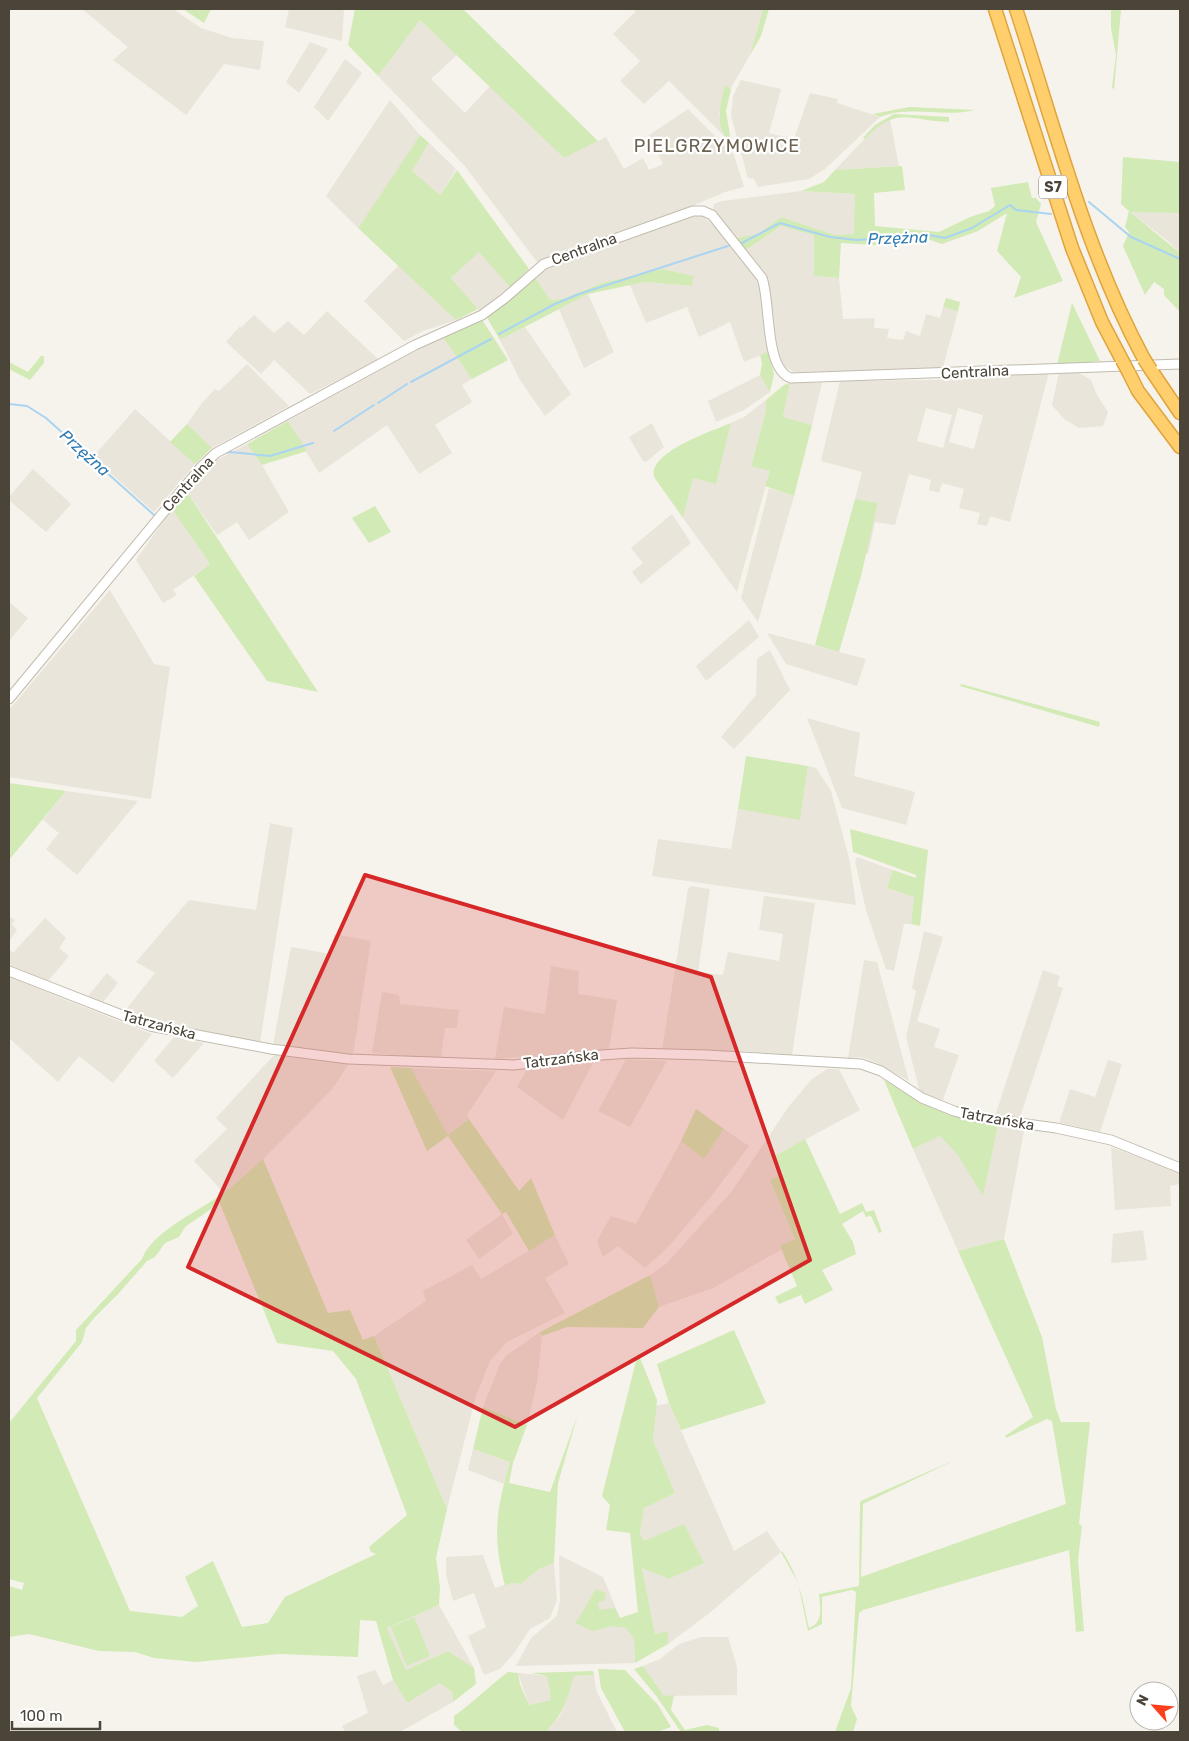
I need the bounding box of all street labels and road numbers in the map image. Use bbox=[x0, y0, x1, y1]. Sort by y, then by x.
road number: S7 bbox=[1039, 176, 1067, 198]
street label: Centralna bbox=[549, 229, 619, 269]
street label: Centralna bbox=[941, 361, 1009, 383]
street label: Centralna bbox=[159, 453, 217, 515]
street label: Tatrzańska bbox=[120, 1007, 198, 1043]
street label: Tatrzańska bbox=[522, 1045, 600, 1073]
street label: Tatrzańska bbox=[958, 1104, 1036, 1134]

